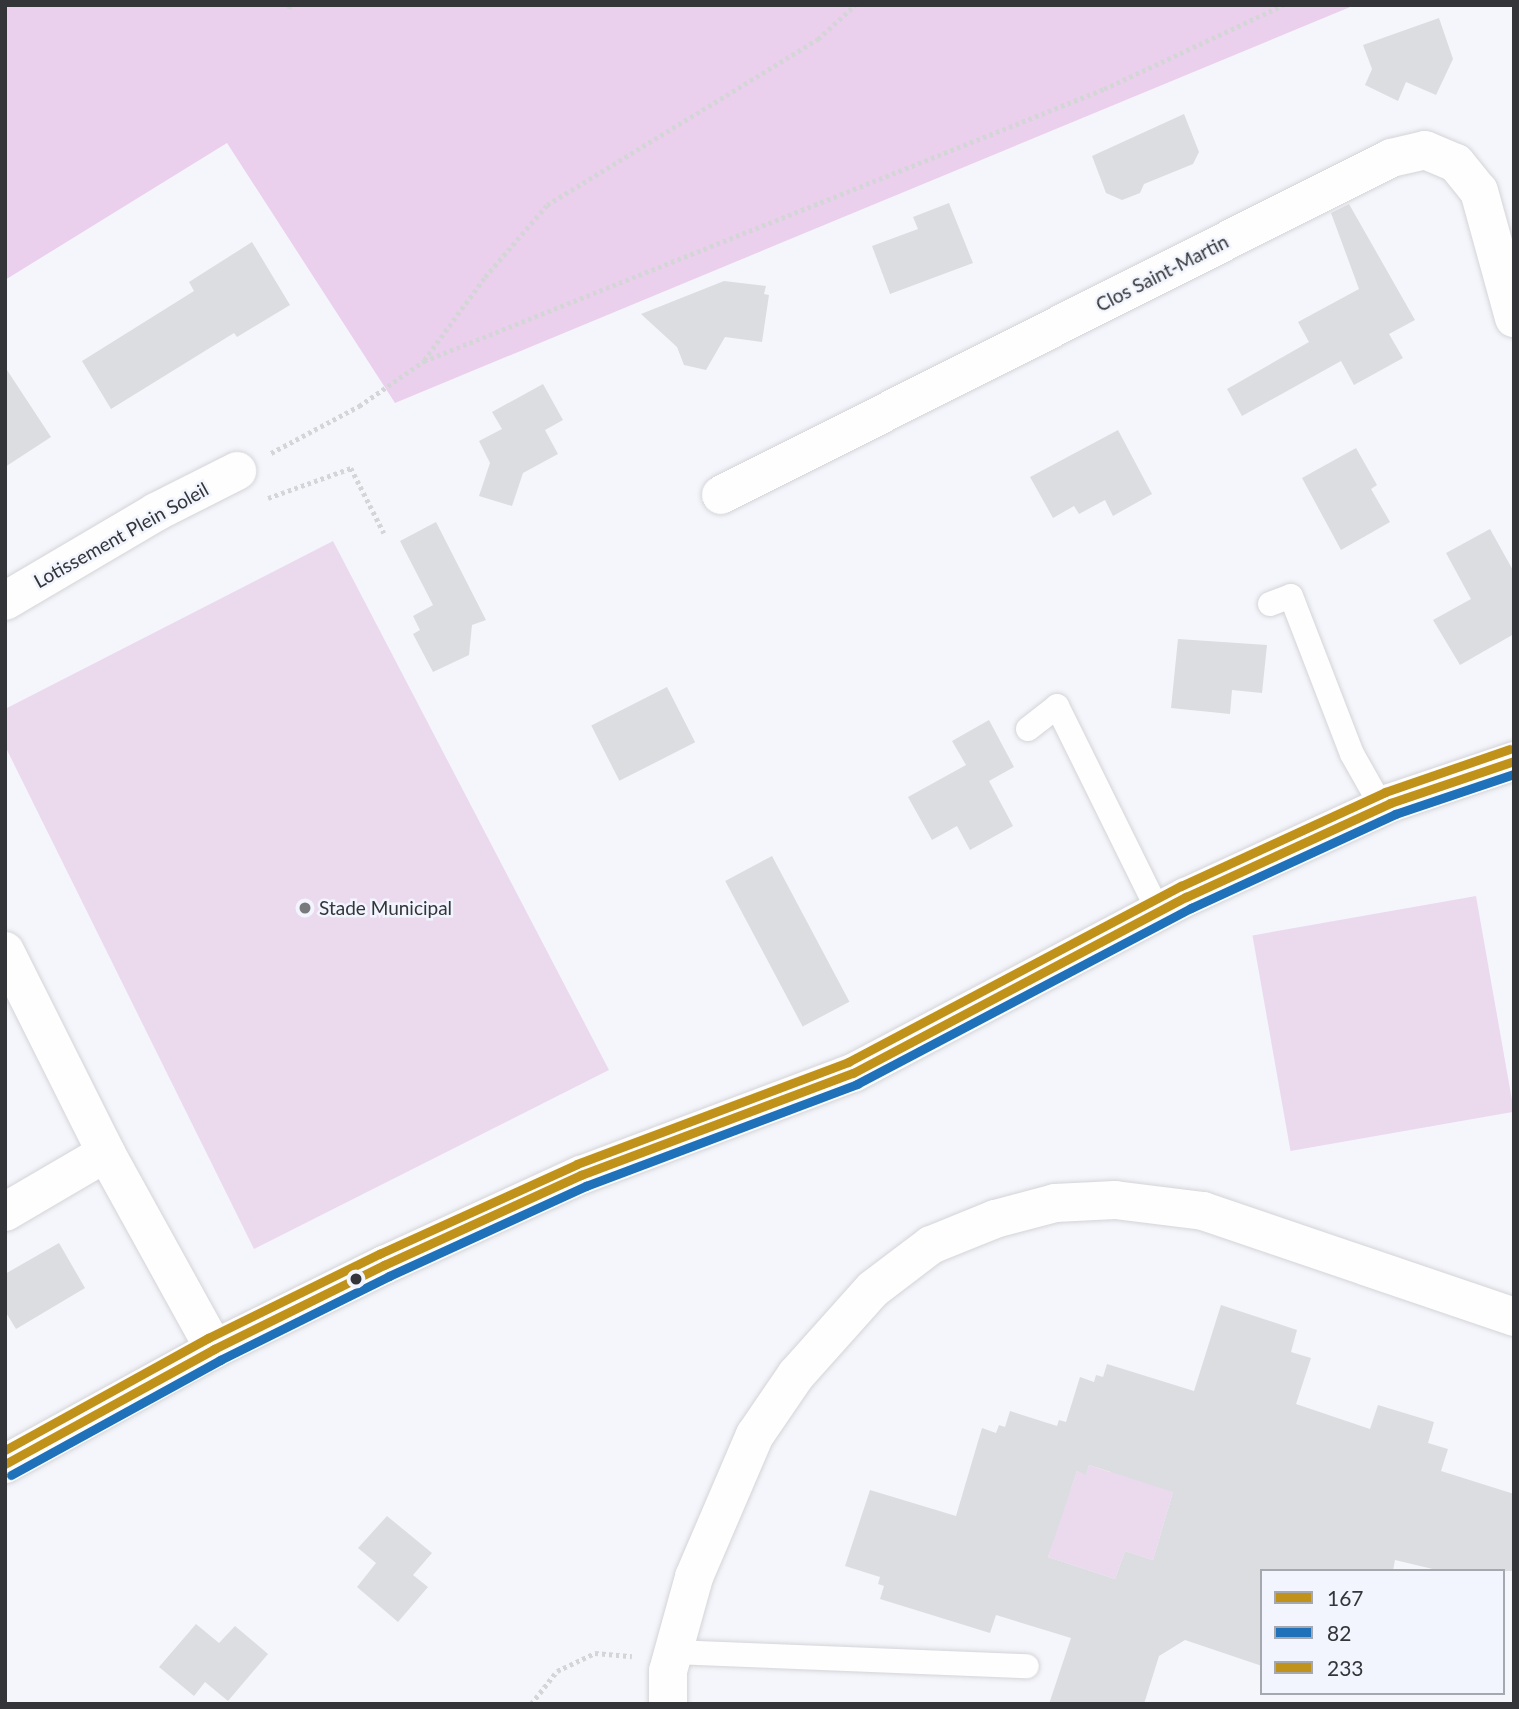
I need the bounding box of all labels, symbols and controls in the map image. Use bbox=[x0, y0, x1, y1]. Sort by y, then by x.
street label: Clos Saint-Martin bbox=[1092, 230, 1232, 316]
street label: Lotissement Plein Soleil bbox=[30, 477, 212, 593]
place label: Stade Municipal bbox=[319, 897, 452, 919]
marker: Stade Municipal bbox=[297, 900, 313, 916]
unlabelled marker bbox=[349, 1272, 363, 1286]
legend bbox=[1260, 1569, 1505, 1695]
text: 167 bbox=[1327, 1585, 1364, 1610]
text: 82 bbox=[1327, 1620, 1351, 1645]
text: 233 bbox=[1327, 1655, 1364, 1680]

